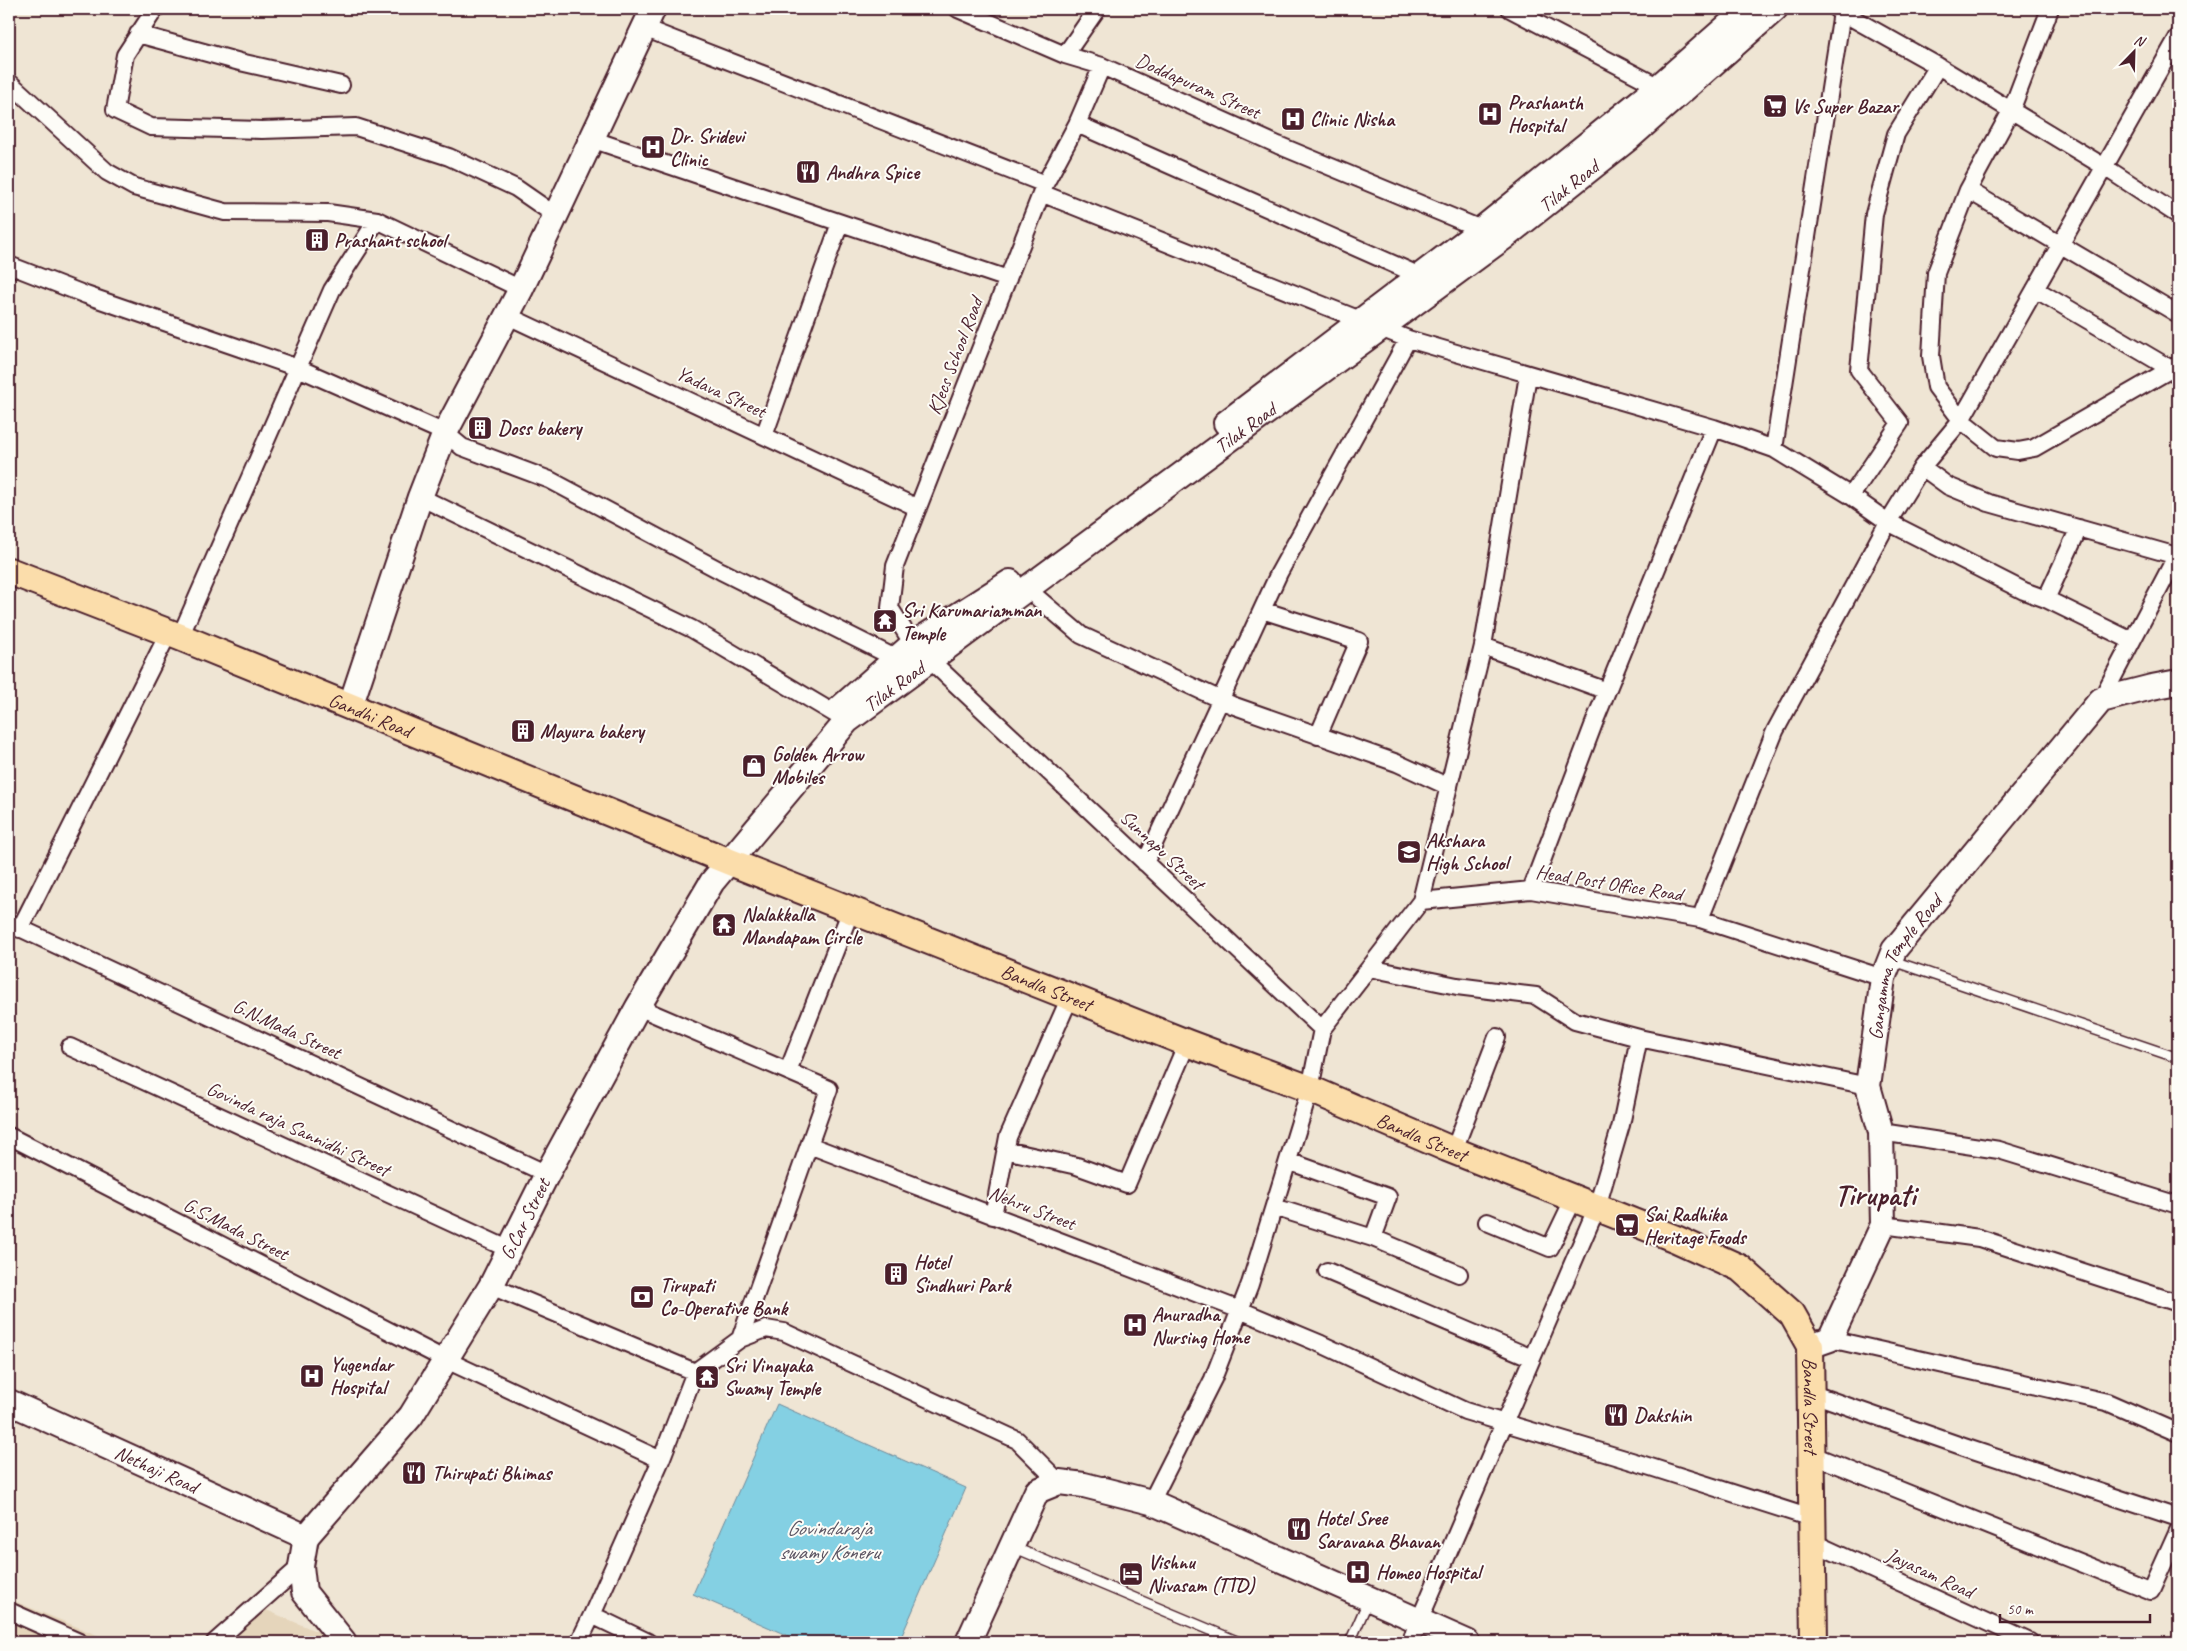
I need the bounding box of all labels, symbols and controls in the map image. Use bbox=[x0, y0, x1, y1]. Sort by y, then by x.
north arrow bbox=[2110, 28, 2160, 78]
text: N bbox=[2132, 31, 2148, 51]
street label: Doddapuram Street bbox=[1132, 47, 1266, 126]
place label: Prashanth Hospital bbox=[1508, 90, 1584, 138]
supermarket icon: Vs Super Bazar bbox=[1762, 93, 1788, 119]
place label: Vs Super Bazar bbox=[1792, 94, 1901, 119]
hospital icon: Prashanth Hospital bbox=[1477, 101, 1503, 127]
hospital icon: Clinic Nisha bbox=[1280, 106, 1306, 132]
place label: Clinic Nisha bbox=[1310, 107, 1396, 132]
place label: Dr. Sridevi Clinic bbox=[670, 124, 747, 172]
hospital icon: Dr. Sridevi Clinic bbox=[640, 134, 666, 160]
street label: Tilak Road bbox=[1533, 152, 1606, 218]
restaurant icon: Andhra Spice bbox=[795, 159, 821, 185]
place label: Andhra Spice bbox=[826, 160, 920, 185]
building icon: Prashant school bbox=[304, 227, 330, 253]
place label: Prashant school bbox=[334, 228, 449, 253]
street label: KJecs School Road bbox=[921, 291, 990, 418]
street label: Yadava Street bbox=[672, 360, 772, 425]
street label: Tilak Road bbox=[1209, 395, 1283, 459]
building icon: Doss bakery bbox=[467, 415, 493, 441]
place label: Doss bakery bbox=[498, 416, 583, 441]
place label: Sri Karumariamman Temple bbox=[902, 598, 1042, 646]
temple icon: Sri Karumariamman Temple bbox=[872, 608, 898, 634]
street label: Tilak Road bbox=[858, 654, 932, 717]
street label: Gandhi Road bbox=[325, 687, 418, 744]
building icon: Mayura bakery bbox=[510, 718, 536, 744]
place label: Mayura bakery bbox=[540, 719, 646, 744]
place label: Golden Arrow Mobiles bbox=[772, 742, 865, 790]
shop icon: Golden Arrow Mobiles bbox=[741, 753, 767, 779]
street label: Sunnapu Street bbox=[1115, 805, 1212, 898]
place label: Akshara High School bbox=[1426, 828, 1511, 876]
school or university icon: Akshara High School bbox=[1396, 839, 1422, 865]
street label: Head Post Office Road bbox=[1534, 859, 1687, 907]
street label: Gangamma Temple Road bbox=[1862, 887, 1949, 1041]
place label: Nalakkalla Mandapam Circle bbox=[742, 902, 863, 950]
temple icon: Nalakkalla Mandapam Circle bbox=[711, 912, 737, 938]
street label: Bandla Street bbox=[997, 958, 1099, 1018]
street label: G.N.Mada Street bbox=[229, 993, 347, 1066]
street label: Govinda raja Sannidhi Street bbox=[203, 1076, 396, 1184]
street label: Bandla Street bbox=[1373, 1107, 1474, 1168]
street label: G.Car Street bbox=[494, 1172, 556, 1263]
district label: Tirupati bbox=[1834, 1176, 1920, 1214]
street label: Nehru Street bbox=[985, 1180, 1081, 1237]
street label: G.S.Mada Street bbox=[179, 1192, 295, 1267]
place label: Sai Radhika Heritage Foods bbox=[1644, 1202, 1748, 1250]
supermarket icon: Sai Radhika Heritage Foods bbox=[1614, 1212, 1640, 1238]
place label: Hotel Sindhuri Park bbox=[914, 1250, 1012, 1298]
building icon: Hotel Sindhuri Park bbox=[883, 1261, 909, 1287]
place label: Tirupati Co-Operative Bank bbox=[660, 1273, 789, 1321]
bank icon: Tirupati Co-Operative Bank bbox=[629, 1284, 655, 1310]
place label: Anuradha Nursing Home bbox=[1152, 1302, 1251, 1350]
hospital icon: Anuradha Nursing Home bbox=[1122, 1312, 1148, 1338]
place label: Yugendar Hospital bbox=[330, 1352, 396, 1400]
place label: Sri Vinayaka Swamy Temple bbox=[724, 1353, 822, 1401]
street label: Bandla Street bbox=[1798, 1358, 1824, 1457]
hospital icon: Yugendar Hospital bbox=[299, 1363, 325, 1389]
temple icon: Sri Vinayaka Swamy Temple bbox=[694, 1364, 720, 1390]
restaurant icon: Dakshin bbox=[1603, 1402, 1629, 1428]
place label: Dakshin bbox=[1634, 1403, 1692, 1428]
street label: Nethaji Road bbox=[111, 1439, 205, 1500]
restaurant icon: Thirupati Bhimas bbox=[401, 1460, 427, 1486]
place label: Thirupati Bhimas bbox=[432, 1461, 553, 1486]
place label: Hotel Sree Saravana Bhavan bbox=[1316, 1506, 1442, 1554]
water label: Govindaraja swamy Koneru bbox=[779, 1515, 882, 1565]
restaurant icon: Hotel Sree Saravana Bhavan bbox=[1286, 1516, 1312, 1542]
street label: Jayasam Road bbox=[1881, 1541, 1981, 1605]
place label: Vishnu Nivasam (TTD) bbox=[1148, 1550, 1256, 1598]
hospital icon: Homeo Hospital bbox=[1345, 1559, 1371, 1585]
place label: Homeo Hospital bbox=[1376, 1560, 1484, 1585]
hotel icon: Vishnu Nivasam (TTD) bbox=[1118, 1561, 1144, 1587]
scale bar bbox=[2000, 1591, 2150, 1623]
text: 50 m bbox=[2007, 1600, 2034, 1619]

